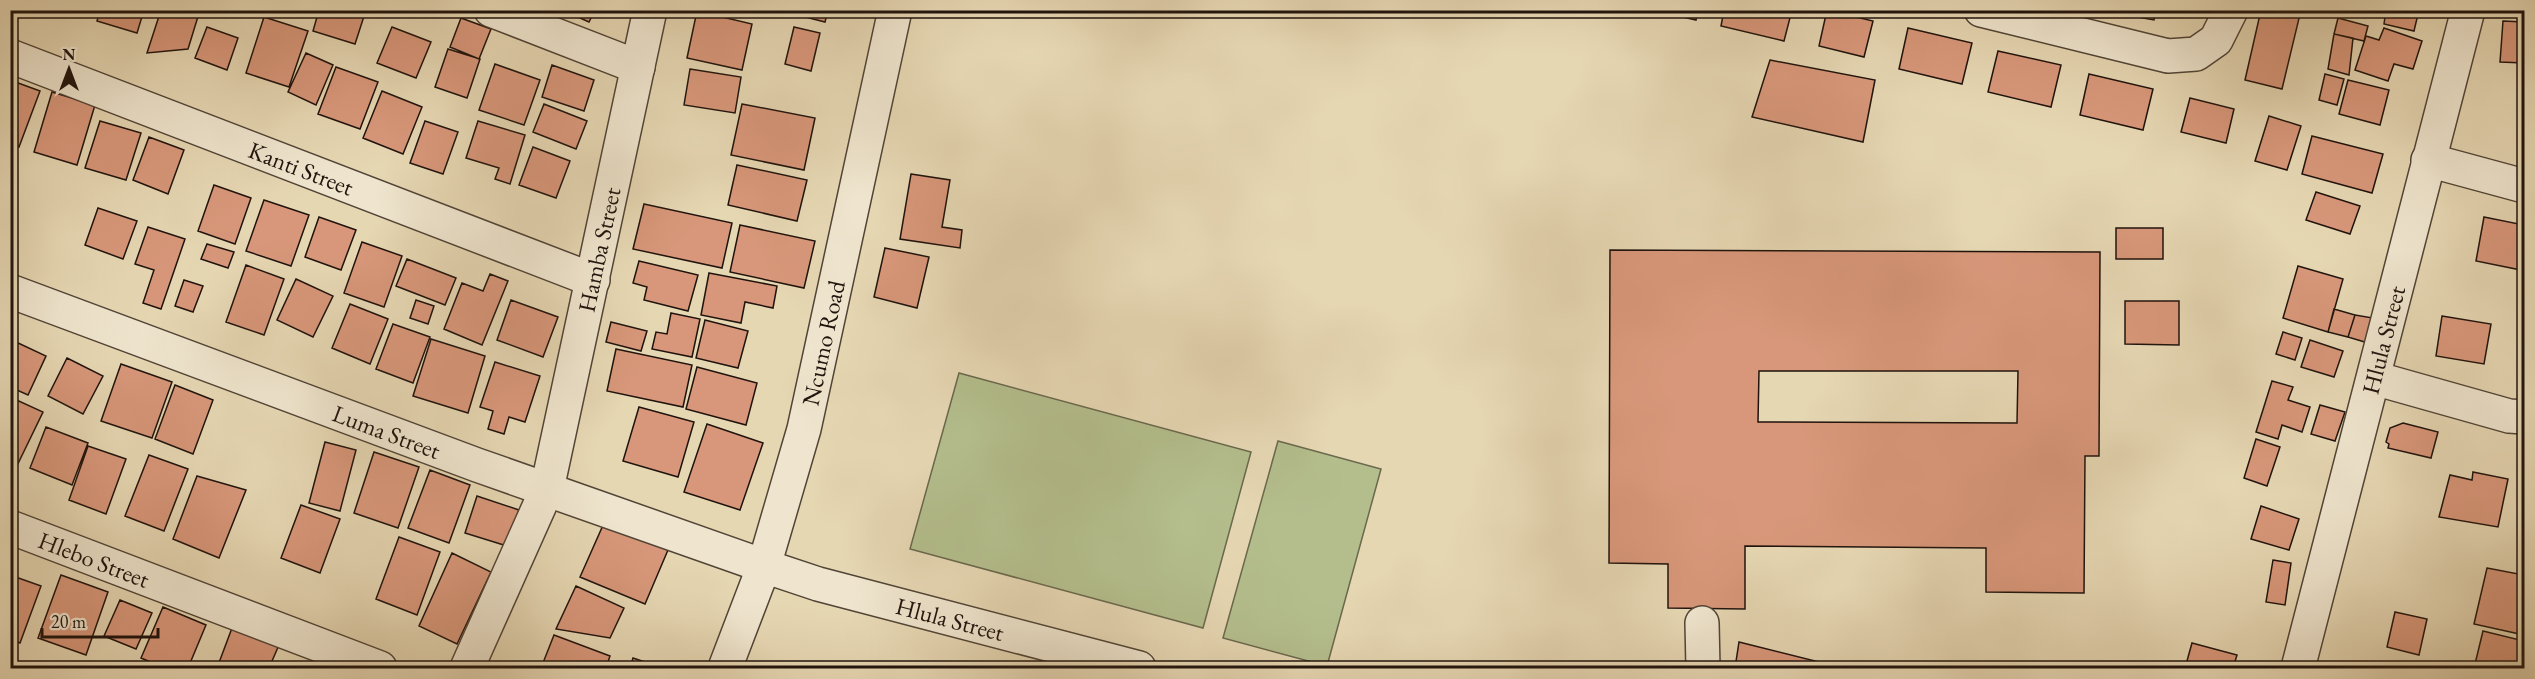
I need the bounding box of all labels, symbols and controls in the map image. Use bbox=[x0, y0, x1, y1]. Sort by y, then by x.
north arrow bbox=[39, 39, 99, 99]
text: N bbox=[63, 44, 76, 65]
street label: Kanti Street bbox=[244, 134, 358, 202]
street label: Hamba Street bbox=[570, 184, 627, 315]
street label: Ncumo Road bbox=[794, 277, 852, 408]
street label: Hlula Street bbox=[2354, 282, 2412, 397]
street label: Luma Street bbox=[329, 397, 445, 466]
street label: Hlebo Street bbox=[34, 524, 154, 594]
street label: Hlula Street bbox=[892, 590, 1008, 648]
scale bar bbox=[42, 601, 158, 639]
text: 20 m bbox=[51, 610, 86, 633]

